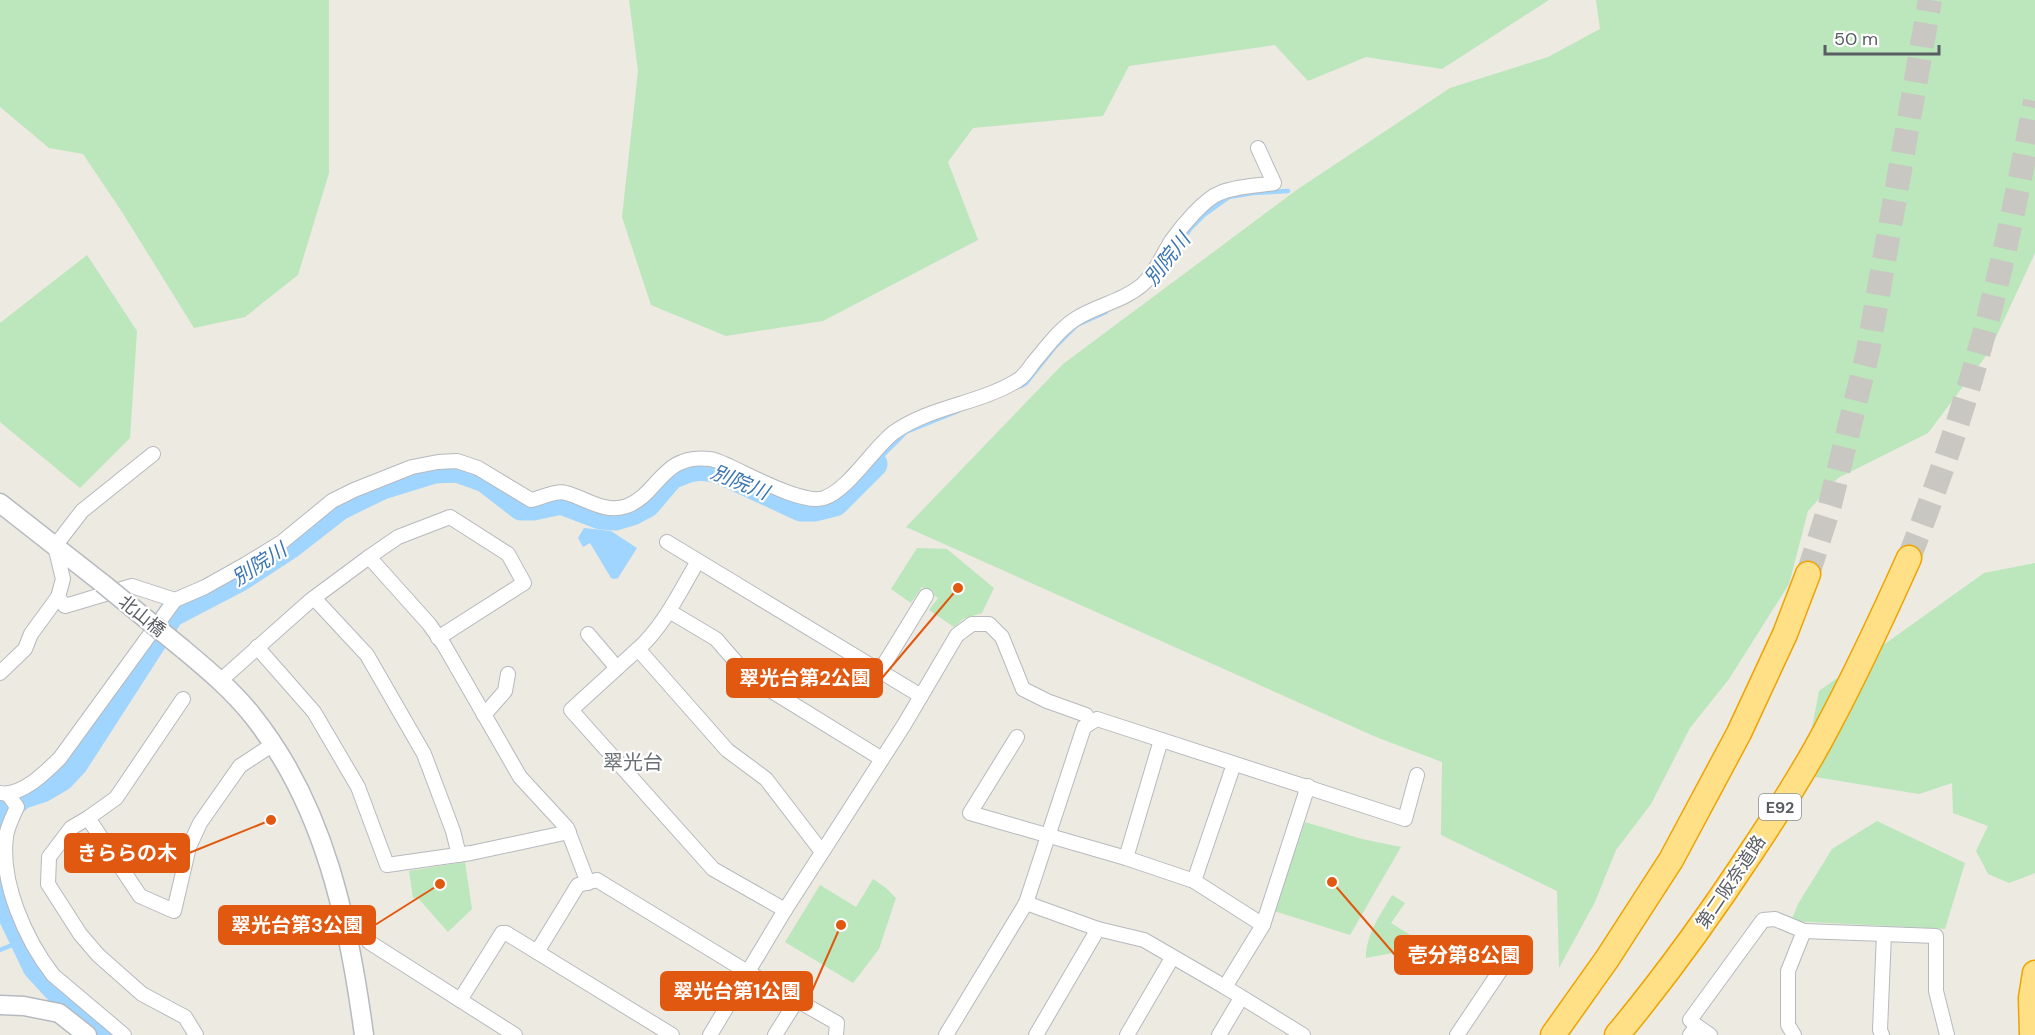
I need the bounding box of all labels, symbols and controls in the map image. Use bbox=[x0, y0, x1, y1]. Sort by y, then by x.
scale bar bbox=[1825, 18, 1939, 56]
text: 50 m bbox=[1834, 27, 1878, 51]
water label: 別院川 bbox=[1138, 226, 1197, 291]
water label: 別院川 bbox=[707, 459, 775, 506]
water label: 別院川 bbox=[227, 536, 293, 591]
street label: 北山橋 bbox=[113, 590, 171, 642]
callout: 翠光台第2公園 bbox=[727, 659, 882, 697]
text: 翠光台第2公園 bbox=[739, 665, 871, 691]
district label: 翠光台 bbox=[603, 749, 663, 775]
road number: E92 bbox=[1759, 794, 1801, 820]
street label: 第二阪奈道路 bbox=[1691, 831, 1771, 933]
callout: きららの木 bbox=[65, 834, 189, 872]
text: きららの木 bbox=[77, 840, 177, 866]
callout: 翠光台第3公園 bbox=[219, 906, 375, 944]
text: 翠光台第3公園 bbox=[231, 912, 363, 938]
callout: 壱分第8公園 bbox=[1395, 936, 1532, 974]
text: 壱分第8公園 bbox=[1408, 942, 1520, 968]
callout: 翠光台第1公園 bbox=[661, 972, 812, 1010]
text: 翠光台第1公園 bbox=[673, 978, 801, 1004]

